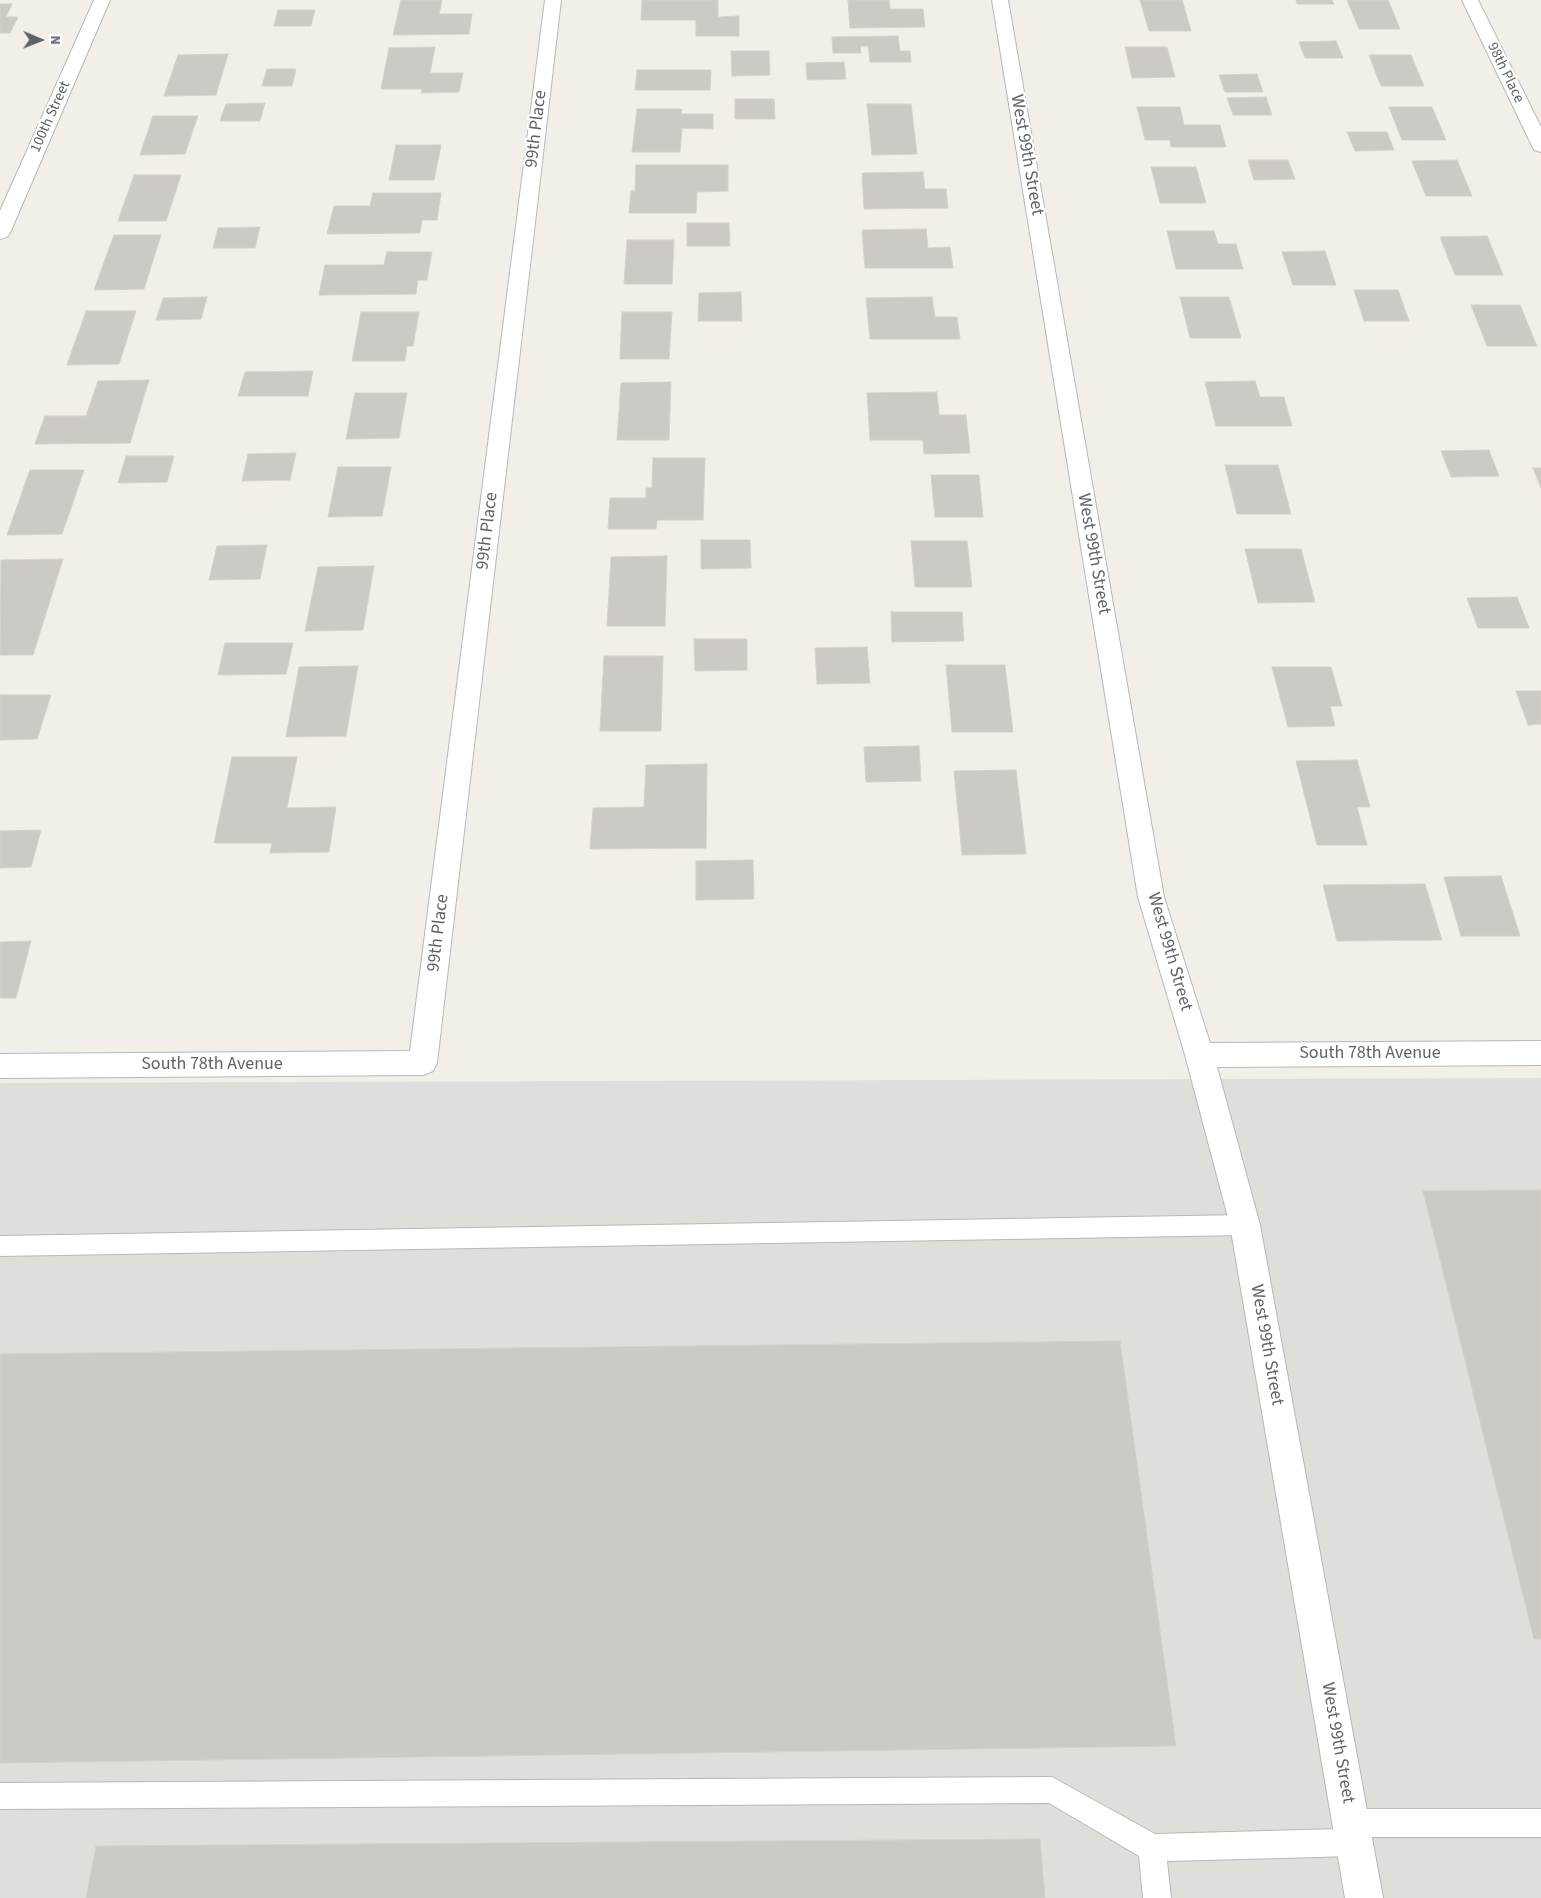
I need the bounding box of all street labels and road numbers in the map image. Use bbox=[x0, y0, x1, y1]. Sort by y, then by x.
street label: 98th Place bbox=[1483, 40, 1527, 106]
street label: 100th Street bbox=[27, 79, 75, 155]
street label: 99th Place bbox=[522, 89, 552, 169]
street label: West 99th Street bbox=[1005, 93, 1047, 217]
street label: 99th Place bbox=[473, 491, 503, 571]
street label: West 99th Street bbox=[1072, 492, 1114, 616]
street label: West 99th Street bbox=[1142, 890, 1196, 1014]
street label: 99th Place bbox=[424, 893, 454, 973]
street label: South 78th Avenue bbox=[1299, 1043, 1441, 1065]
street label: South 78th Avenue bbox=[141, 1054, 283, 1076]
street label: West 99th Street bbox=[1245, 1283, 1287, 1407]
street label: West 99th Street bbox=[1316, 1681, 1358, 1805]

